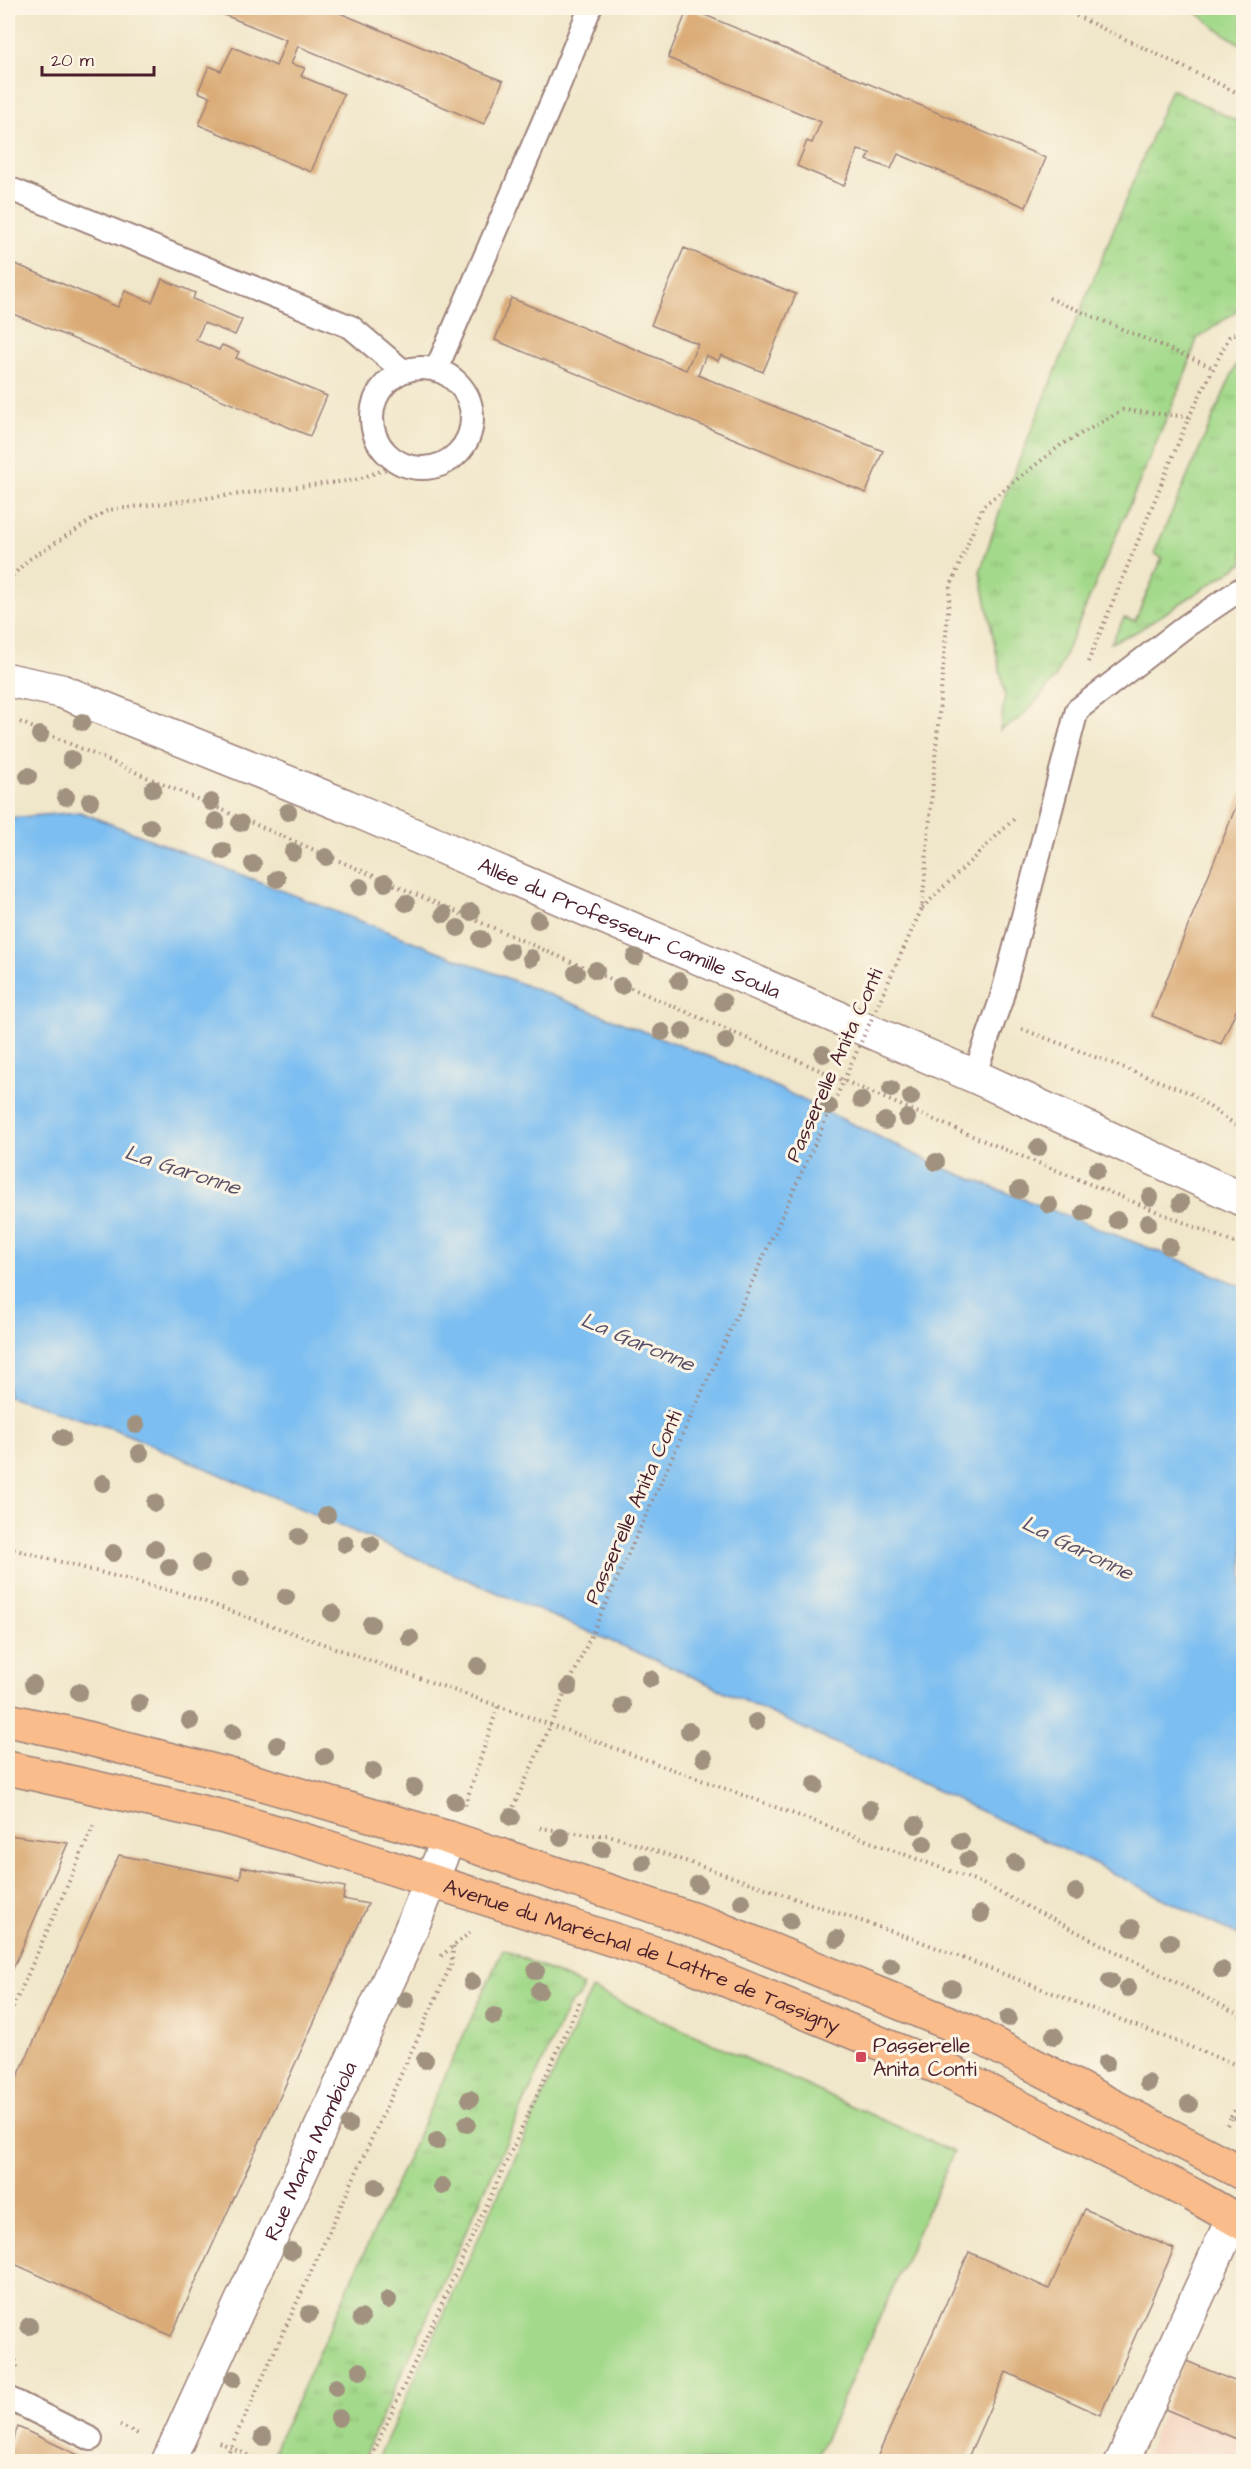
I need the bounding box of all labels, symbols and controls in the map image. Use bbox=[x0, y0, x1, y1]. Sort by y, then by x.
scale bar bbox=[42, 39, 154, 77]
text: 20 m bbox=[51, 48, 94, 73]
street label: Allée du Professeur Camille Soula bbox=[474, 851, 785, 1006]
street label: Passerelle Anita Conti bbox=[779, 964, 890, 1167]
water label: La Garonne bbox=[121, 1137, 245, 1204]
water label: La Garonne bbox=[576, 1305, 700, 1381]
street label: Passerelle Anita Conti bbox=[578, 1406, 689, 1609]
water label: La Garonne bbox=[1017, 1508, 1139, 1589]
street label: Avenue du Maréchal de Lattre de Tassigny bbox=[440, 1872, 845, 2042]
place label: Passerelle Anita Conti bbox=[873, 2031, 977, 2084]
marker: Passerelle Anita Conti bbox=[854, 2050, 868, 2064]
street label: Rue Maria Mombiola bbox=[257, 2057, 364, 2245]

